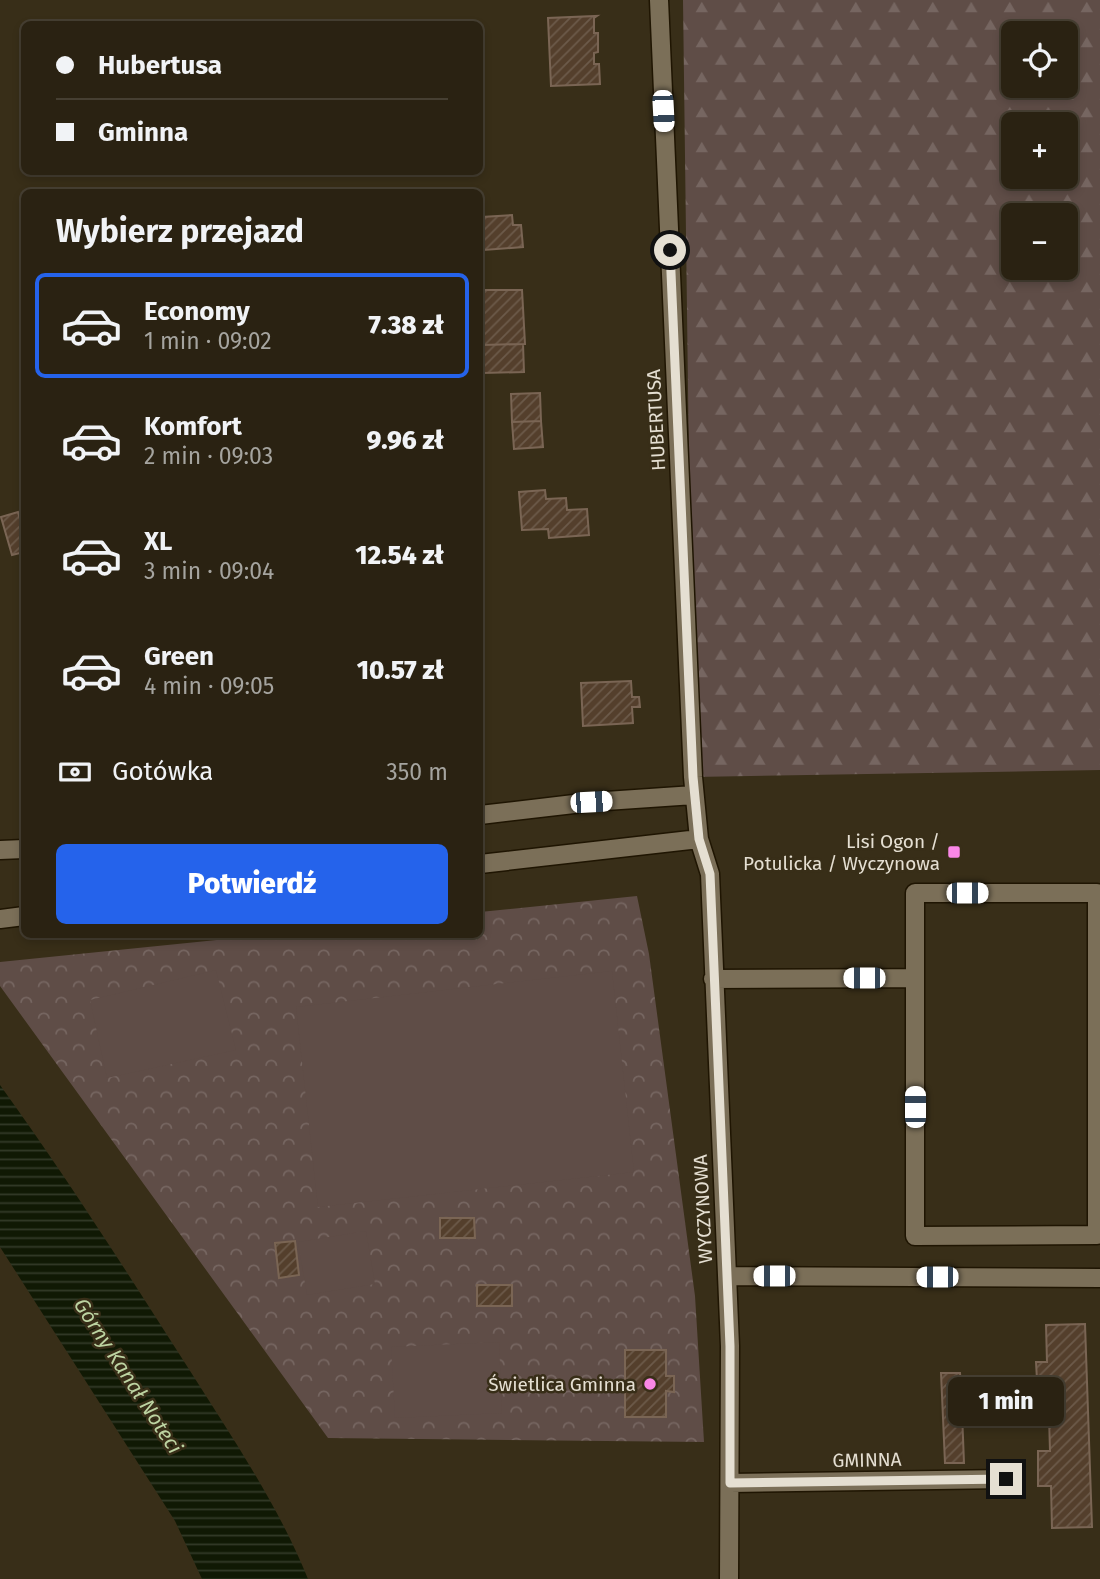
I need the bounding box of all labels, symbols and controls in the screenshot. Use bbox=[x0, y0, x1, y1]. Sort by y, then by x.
map controls bbox=[1001, 21, 1078, 280]
button: locate bbox=[1001, 21, 1078, 98]
text: Hubertusa bbox=[98, 50, 222, 81]
car bbox=[652, 89, 675, 133]
button: + bbox=[1001, 112, 1078, 189]
text: Gminna bbox=[98, 117, 188, 148]
button: − bbox=[1001, 203, 1078, 280]
text: Wybierz przejazd bbox=[56, 212, 304, 250]
route start bbox=[654, 234, 686, 266]
icon: car bbox=[60, 294, 123, 357]
text: Economy bbox=[144, 296, 250, 327]
text: 7.38 zł bbox=[369, 310, 444, 341]
text: 1 min · 09:02 bbox=[144, 327, 272, 355]
street label: HUBERTUSA bbox=[642, 368, 670, 471]
icon: car bbox=[60, 409, 123, 472]
text: Komfort bbox=[144, 411, 242, 442]
text: 9.96 zł bbox=[366, 425, 444, 456]
text: 2 min · 09:03 bbox=[144, 442, 273, 470]
icon: car bbox=[60, 524, 123, 587]
text: XL bbox=[144, 526, 172, 557]
text: 12.54 zł bbox=[355, 540, 444, 571]
text: 3 min · 09:04 bbox=[144, 557, 274, 585]
icon: car bbox=[60, 639, 123, 702]
text: Green bbox=[144, 641, 214, 672]
text: 10.57 zł bbox=[357, 655, 444, 686]
text: 4 min · 09:05 bbox=[144, 672, 274, 700]
icon: cash bbox=[56, 753, 94, 791]
text: Gotówka bbox=[112, 756, 213, 787]
text: 350 m bbox=[386, 758, 448, 786]
car bbox=[570, 790, 613, 814]
place label: Lisi Ogon / Potulicka / Wyczynowa bbox=[743, 830, 940, 875]
button: Potwierdź bbox=[56, 844, 448, 924]
marker: Lisi Ogon / Potulicka / Wyczynowa bbox=[946, 844, 962, 860]
car bbox=[947, 883, 989, 904]
car bbox=[844, 968, 886, 989]
car bbox=[905, 1086, 926, 1128]
street label: WYCZYNOWA bbox=[689, 1154, 717, 1264]
car bbox=[754, 1266, 796, 1287]
car bbox=[917, 1267, 959, 1288]
water label: Górny Kanał Noteci bbox=[68, 1293, 188, 1459]
place label: Świetlica Gminna bbox=[488, 1373, 636, 1396]
marker: Świetlica Gminna bbox=[642, 1376, 658, 1392]
callout: 1 min bbox=[948, 1378, 1064, 1426]
text: 1 min bbox=[978, 1387, 1034, 1415]
street label: GMINNA bbox=[832, 1448, 902, 1472]
route end bbox=[990, 1463, 1022, 1495]

